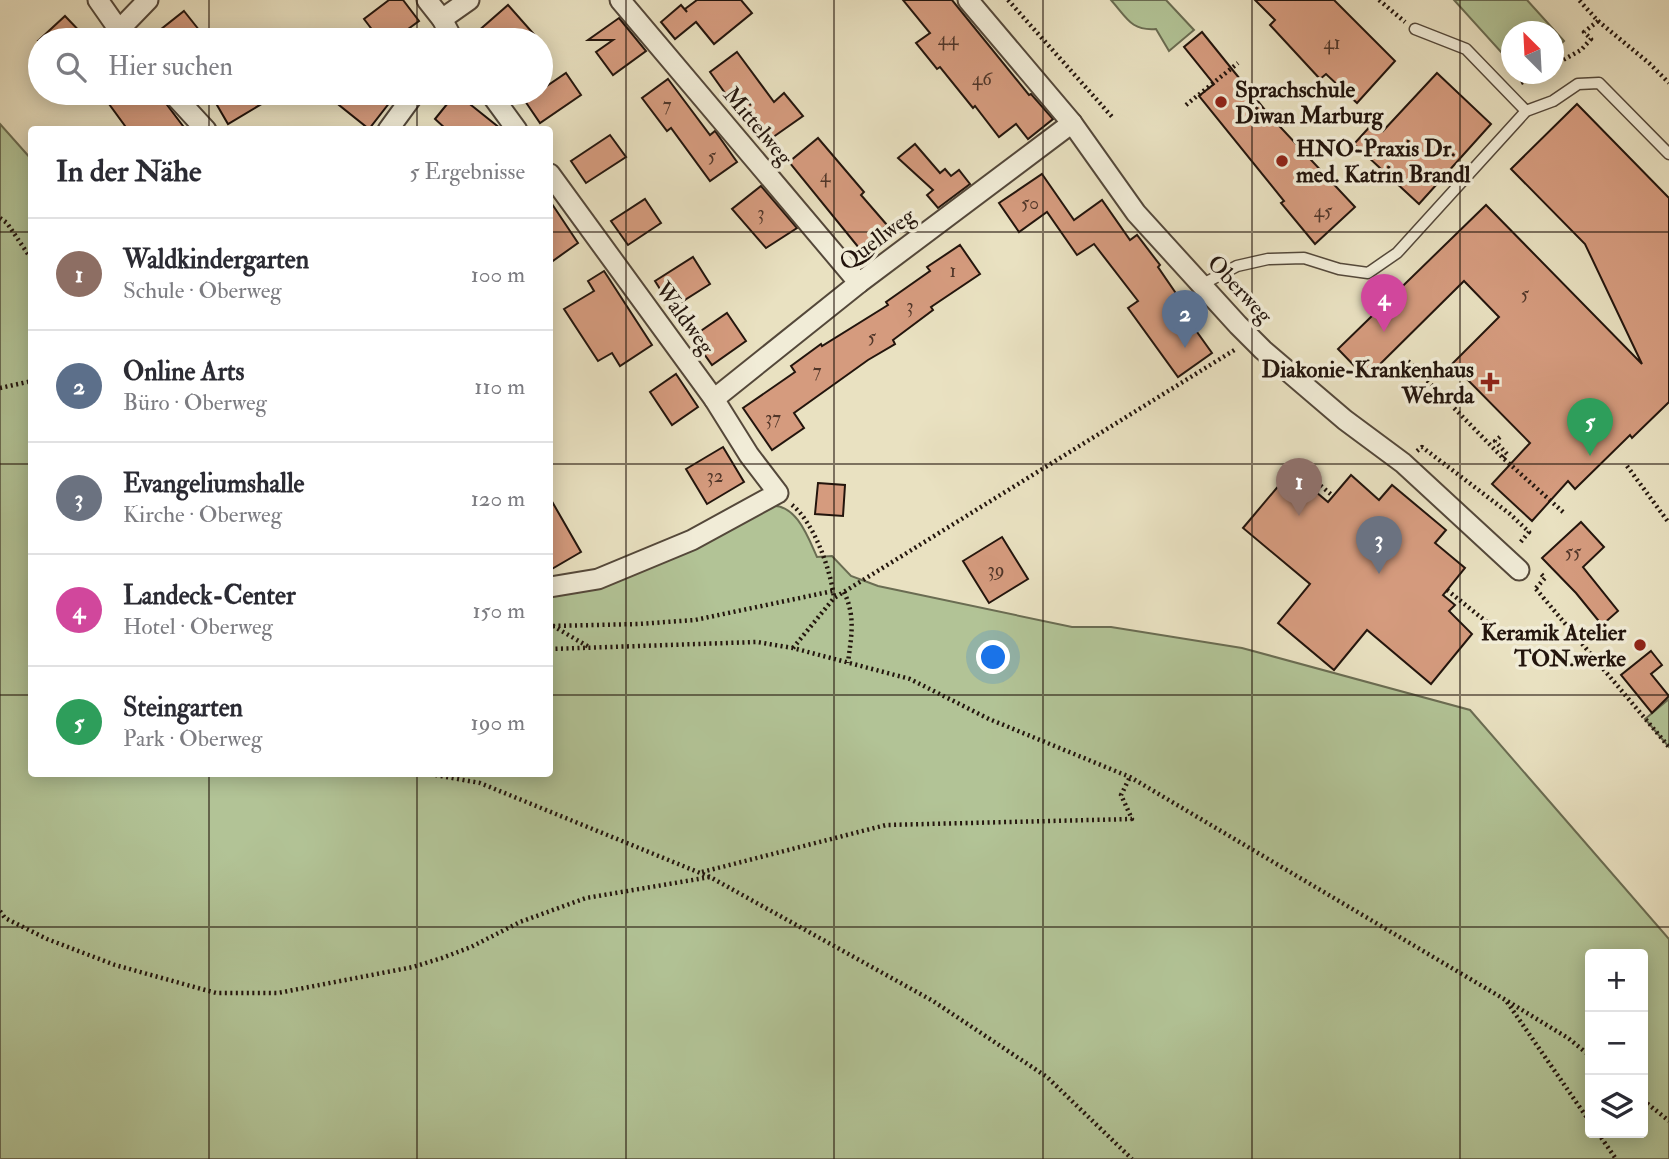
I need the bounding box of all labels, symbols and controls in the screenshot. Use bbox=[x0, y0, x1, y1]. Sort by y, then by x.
north arrow bbox=[1501, 21, 1564, 84]
house number: 44 bbox=[938, 27, 959, 51]
search box bbox=[28, 28, 553, 105]
house number: 41 bbox=[1323, 31, 1341, 55]
icon: search bbox=[52, 48, 90, 86]
text: Hier suchen bbox=[108, 51, 233, 83]
house number: 46 bbox=[972, 67, 993, 91]
place label: Sprachschule Diwan Marburg bbox=[1235, 75, 1385, 131]
street label: Mittelweg bbox=[717, 81, 800, 172]
house number: 7 bbox=[663, 93, 672, 117]
marker: Sprachschule Diwan Marburg bbox=[1213, 94, 1229, 110]
place label: HNO-Praxis Dr. med. Katrin Brandl bbox=[1296, 134, 1471, 189]
house number: 5 bbox=[708, 144, 717, 168]
text: In der Nähe bbox=[56, 153, 201, 190]
marker: HNO-Praxis Dr. med. Katrin Brandl bbox=[1274, 153, 1290, 169]
text: 5 Ergebnisse bbox=[409, 157, 525, 186]
house number: 4 bbox=[820, 164, 831, 188]
house number: 50 bbox=[1021, 191, 1039, 215]
house number: 45 bbox=[1314, 199, 1333, 223]
house number: 3 bbox=[757, 201, 765, 225]
street label: Quellweg bbox=[833, 201, 921, 277]
text: Waldkindergarten bbox=[123, 244, 309, 276]
street label: Oberweg bbox=[1201, 249, 1279, 330]
house number: 1 bbox=[950, 259, 956, 283]
text: 1 bbox=[75, 260, 83, 289]
text: 100 m bbox=[471, 260, 525, 289]
pin: 4 bbox=[1361, 274, 1407, 332]
street label: Waldweg bbox=[648, 275, 721, 361]
text: Schule · Oberweg bbox=[123, 276, 282, 305]
house number: 5 bbox=[1521, 282, 1530, 306]
pin: 2 bbox=[1162, 290, 1208, 348]
house number: 3 bbox=[906, 294, 914, 318]
house number: 5 bbox=[868, 325, 877, 349]
place label: Diakonie-Krankenhaus Wehrda bbox=[1261, 355, 1476, 410]
text: Online Arts bbox=[123, 356, 244, 388]
house number: 7 bbox=[813, 359, 822, 383]
text: 2 bbox=[73, 372, 85, 401]
text: 110 m bbox=[474, 372, 525, 401]
marker: Diakonie-Krankenhaus Wehrda bbox=[1480, 372, 1500, 392]
text: Büro · Oberweg bbox=[123, 388, 267, 417]
pin: 5 bbox=[1567, 398, 1613, 456]
house number: 37 bbox=[765, 406, 781, 430]
pin: 1 bbox=[1276, 458, 1322, 516]
house number: 32 bbox=[707, 464, 723, 488]
text: Evangeliumshalle bbox=[123, 468, 304, 500]
text: 3 bbox=[75, 484, 83, 513]
text: 120 m bbox=[471, 484, 525, 513]
text: Kirche · Oberweg bbox=[123, 500, 282, 529]
pin: 3 bbox=[1356, 516, 1402, 574]
house number: 55 bbox=[1565, 540, 1582, 564]
house number: 39 bbox=[987, 558, 1005, 582]
text: Landeck-Center bbox=[123, 580, 296, 612]
text: 4 bbox=[73, 596, 85, 625]
text: 150 m bbox=[472, 596, 525, 625]
text: Hotel · Oberweg bbox=[123, 612, 273, 641]
place label: Keramik Atelier TON.werke bbox=[1481, 618, 1626, 673]
marker: Keramik Atelier TON.werke bbox=[1632, 637, 1648, 653]
your location bbox=[976, 640, 1010, 674]
text: Steingarten bbox=[123, 692, 243, 724]
text: 5 bbox=[74, 708, 84, 737]
text: 190 m bbox=[471, 708, 525, 737]
text: Park · Oberweg bbox=[123, 724, 262, 753]
map controls bbox=[1585, 949, 1648, 1138]
button: + bbox=[1585, 949, 1648, 1012]
button: − bbox=[1585, 1012, 1648, 1075]
button: layers bbox=[1585, 1075, 1648, 1138]

